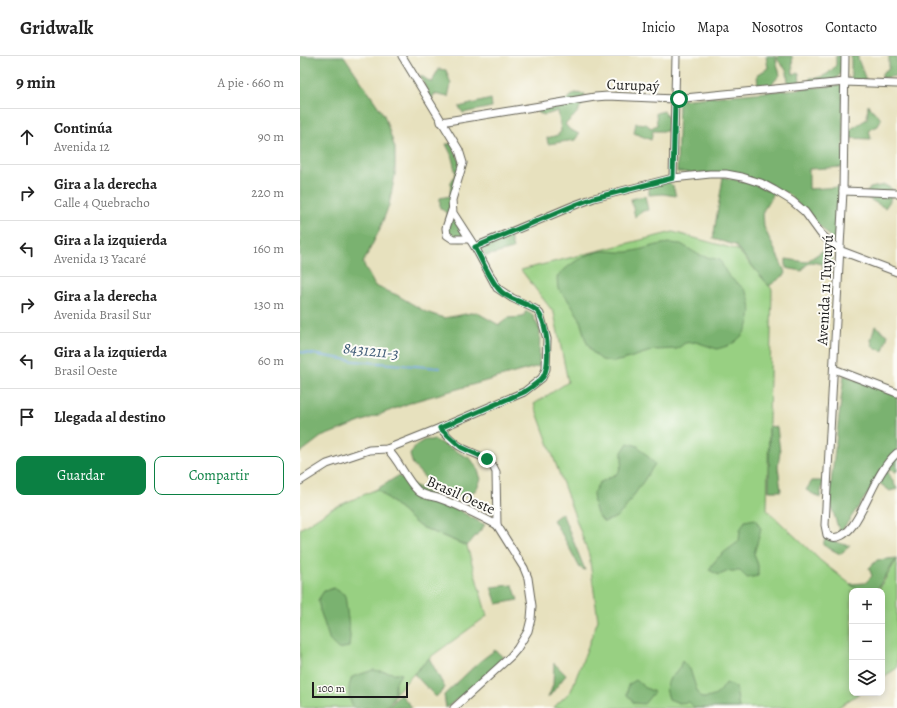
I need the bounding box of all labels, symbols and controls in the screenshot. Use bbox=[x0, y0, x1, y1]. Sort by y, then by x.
text: Gridwalk bbox=[20, 15, 93, 41]
text: Inicio bbox=[642, 18, 675, 37]
text: Mapa bbox=[697, 18, 729, 37]
text: Nosotros bbox=[751, 18, 803, 37]
text: Contacto bbox=[825, 18, 877, 37]
text: 9 min bbox=[16, 71, 56, 94]
text: A pie · 660 m bbox=[217, 74, 284, 91]
street label: Curupa´y bbox=[606, 74, 660, 96]
route start bbox=[670, 90, 688, 108]
text: Continúa bbox=[54, 118, 112, 138]
icon: ahead bbox=[16, 126, 38, 148]
text: 90 m bbox=[258, 128, 284, 145]
text: Avenida 12 bbox=[54, 138, 110, 155]
text: Gira a la derecha bbox=[54, 174, 157, 194]
icon: right bbox=[16, 182, 38, 204]
text: 220 m bbox=[251, 184, 284, 201]
text: Calle 4 Quebracho bbox=[54, 194, 150, 211]
text: Gira a la izquierda bbox=[54, 230, 167, 250]
street label: Avenida 11 Tuyuyú bbox=[812, 233, 838, 347]
icon: left bbox=[16, 238, 38, 260]
text: 160 m bbox=[253, 240, 284, 257]
text: Avenida 13 Yacaré bbox=[54, 250, 146, 267]
text: Gira a la derecha bbox=[54, 286, 157, 306]
icon: right bbox=[16, 294, 38, 316]
text: 130 m bbox=[254, 296, 284, 313]
text: Avenida Brasil Sur bbox=[54, 306, 151, 323]
water label: 8431211-3 bbox=[342, 337, 400, 365]
text: Gira a la izquierda bbox=[54, 342, 167, 362]
icon: left bbox=[16, 350, 38, 372]
text: 60 m bbox=[258, 352, 284, 369]
text: Brasil Oeste bbox=[54, 362, 117, 379]
icon: arrive bbox=[16, 406, 38, 428]
text: Llegada al destino bbox=[54, 407, 166, 427]
route end bbox=[478, 450, 496, 468]
button: Guardar bbox=[16, 456, 146, 495]
button: Compartir bbox=[154, 456, 284, 495]
street label: Brasil Oeste bbox=[424, 471, 499, 519]
map controls bbox=[849, 588, 885, 696]
button: + bbox=[849, 588, 885, 624]
button: − bbox=[849, 624, 885, 660]
button: layers bbox=[849, 660, 885, 696]
scale bar bbox=[312, 680, 408, 699]
text: 100 m bbox=[318, 681, 345, 696]

